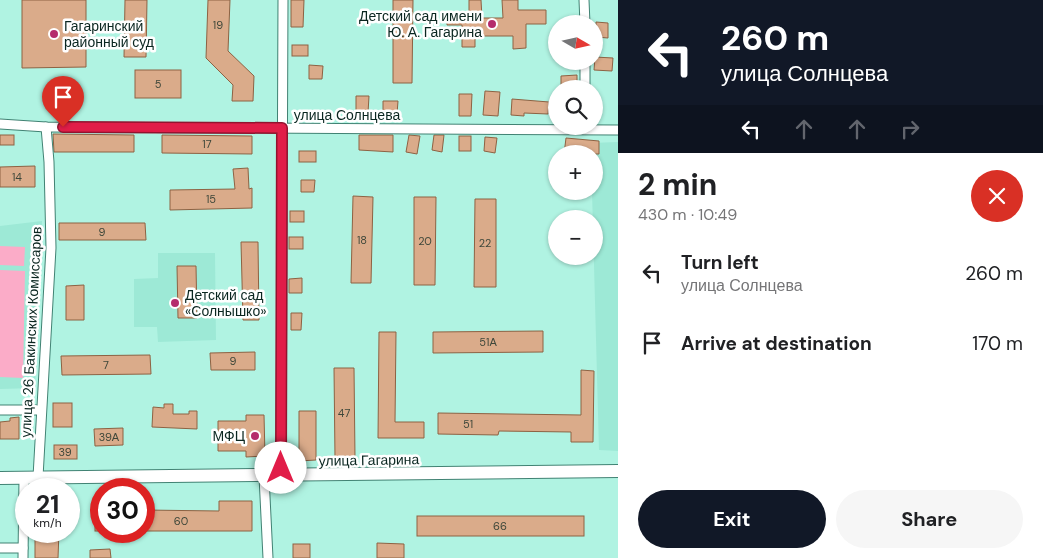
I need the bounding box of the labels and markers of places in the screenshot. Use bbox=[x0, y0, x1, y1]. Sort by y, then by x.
place label: Детский сад имени Ю. А. Гагарина bbox=[359, 7, 482, 41]
place label: Гагаринский районный суд bbox=[64, 17, 154, 51]
marker: Детский сад имени Ю. А. Гагарина bbox=[486, 18, 498, 30]
marker: Гагаринский районный суд bbox=[48, 28, 60, 40]
pin bbox=[42, 76, 84, 127]
place label: Детский сад «Солнышко» bbox=[185, 286, 267, 320]
marker: Детский сад «Солнышко» bbox=[169, 297, 181, 309]
place label: МФЦ bbox=[212, 427, 246, 445]
marker: МФЦ bbox=[249, 430, 261, 442]

